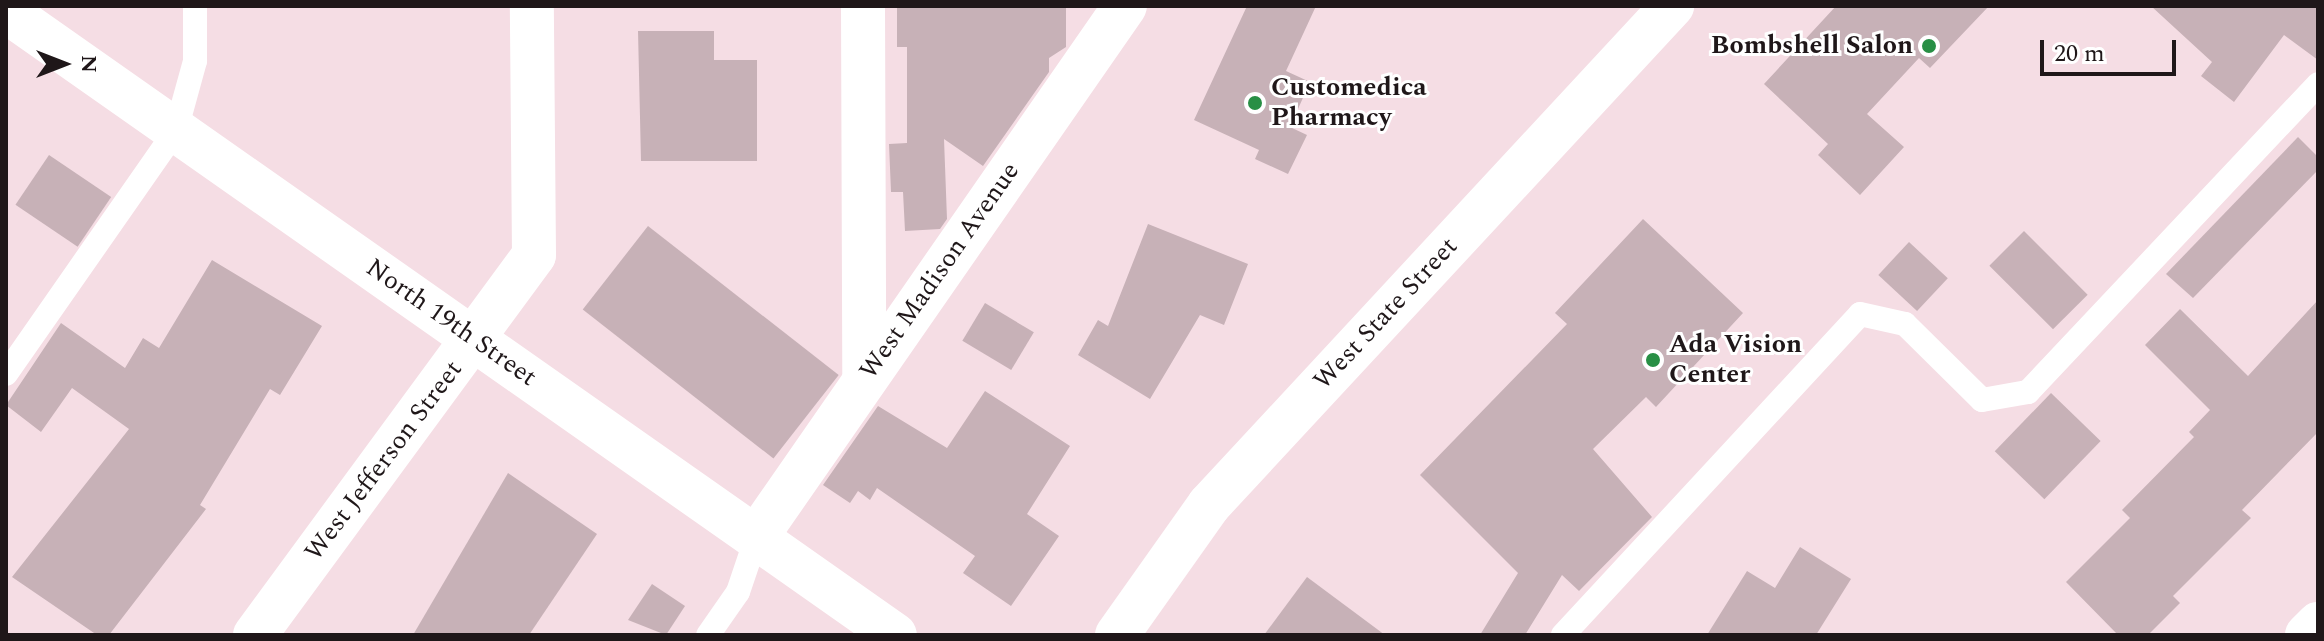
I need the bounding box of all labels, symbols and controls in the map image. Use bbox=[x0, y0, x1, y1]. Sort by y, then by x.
north arrow bbox=[24, 24, 104, 104]
scale bar bbox=[2044, 24, 2180, 74]
place label: Bombshell Salon bbox=[1711, 30, 1913, 62]
text: 20 m bbox=[2054, 36, 2105, 72]
marker: Bombshell Salon bbox=[1920, 37, 1938, 55]
text: N bbox=[72, 55, 105, 73]
place label: Customedica Pharmacy bbox=[1271, 72, 1427, 134]
marker: Customedica Pharmacy bbox=[1246, 94, 1264, 112]
street label: West Madison Avenue bbox=[853, 157, 1027, 385]
street label: West State Street bbox=[1308, 231, 1464, 397]
street label: North 19th Street bbox=[360, 253, 542, 393]
place label: Ada Vision Center bbox=[1669, 329, 1802, 390]
marker: Ada Vision Center bbox=[1644, 351, 1662, 369]
street label: West Jefferson Street bbox=[299, 355, 469, 567]

